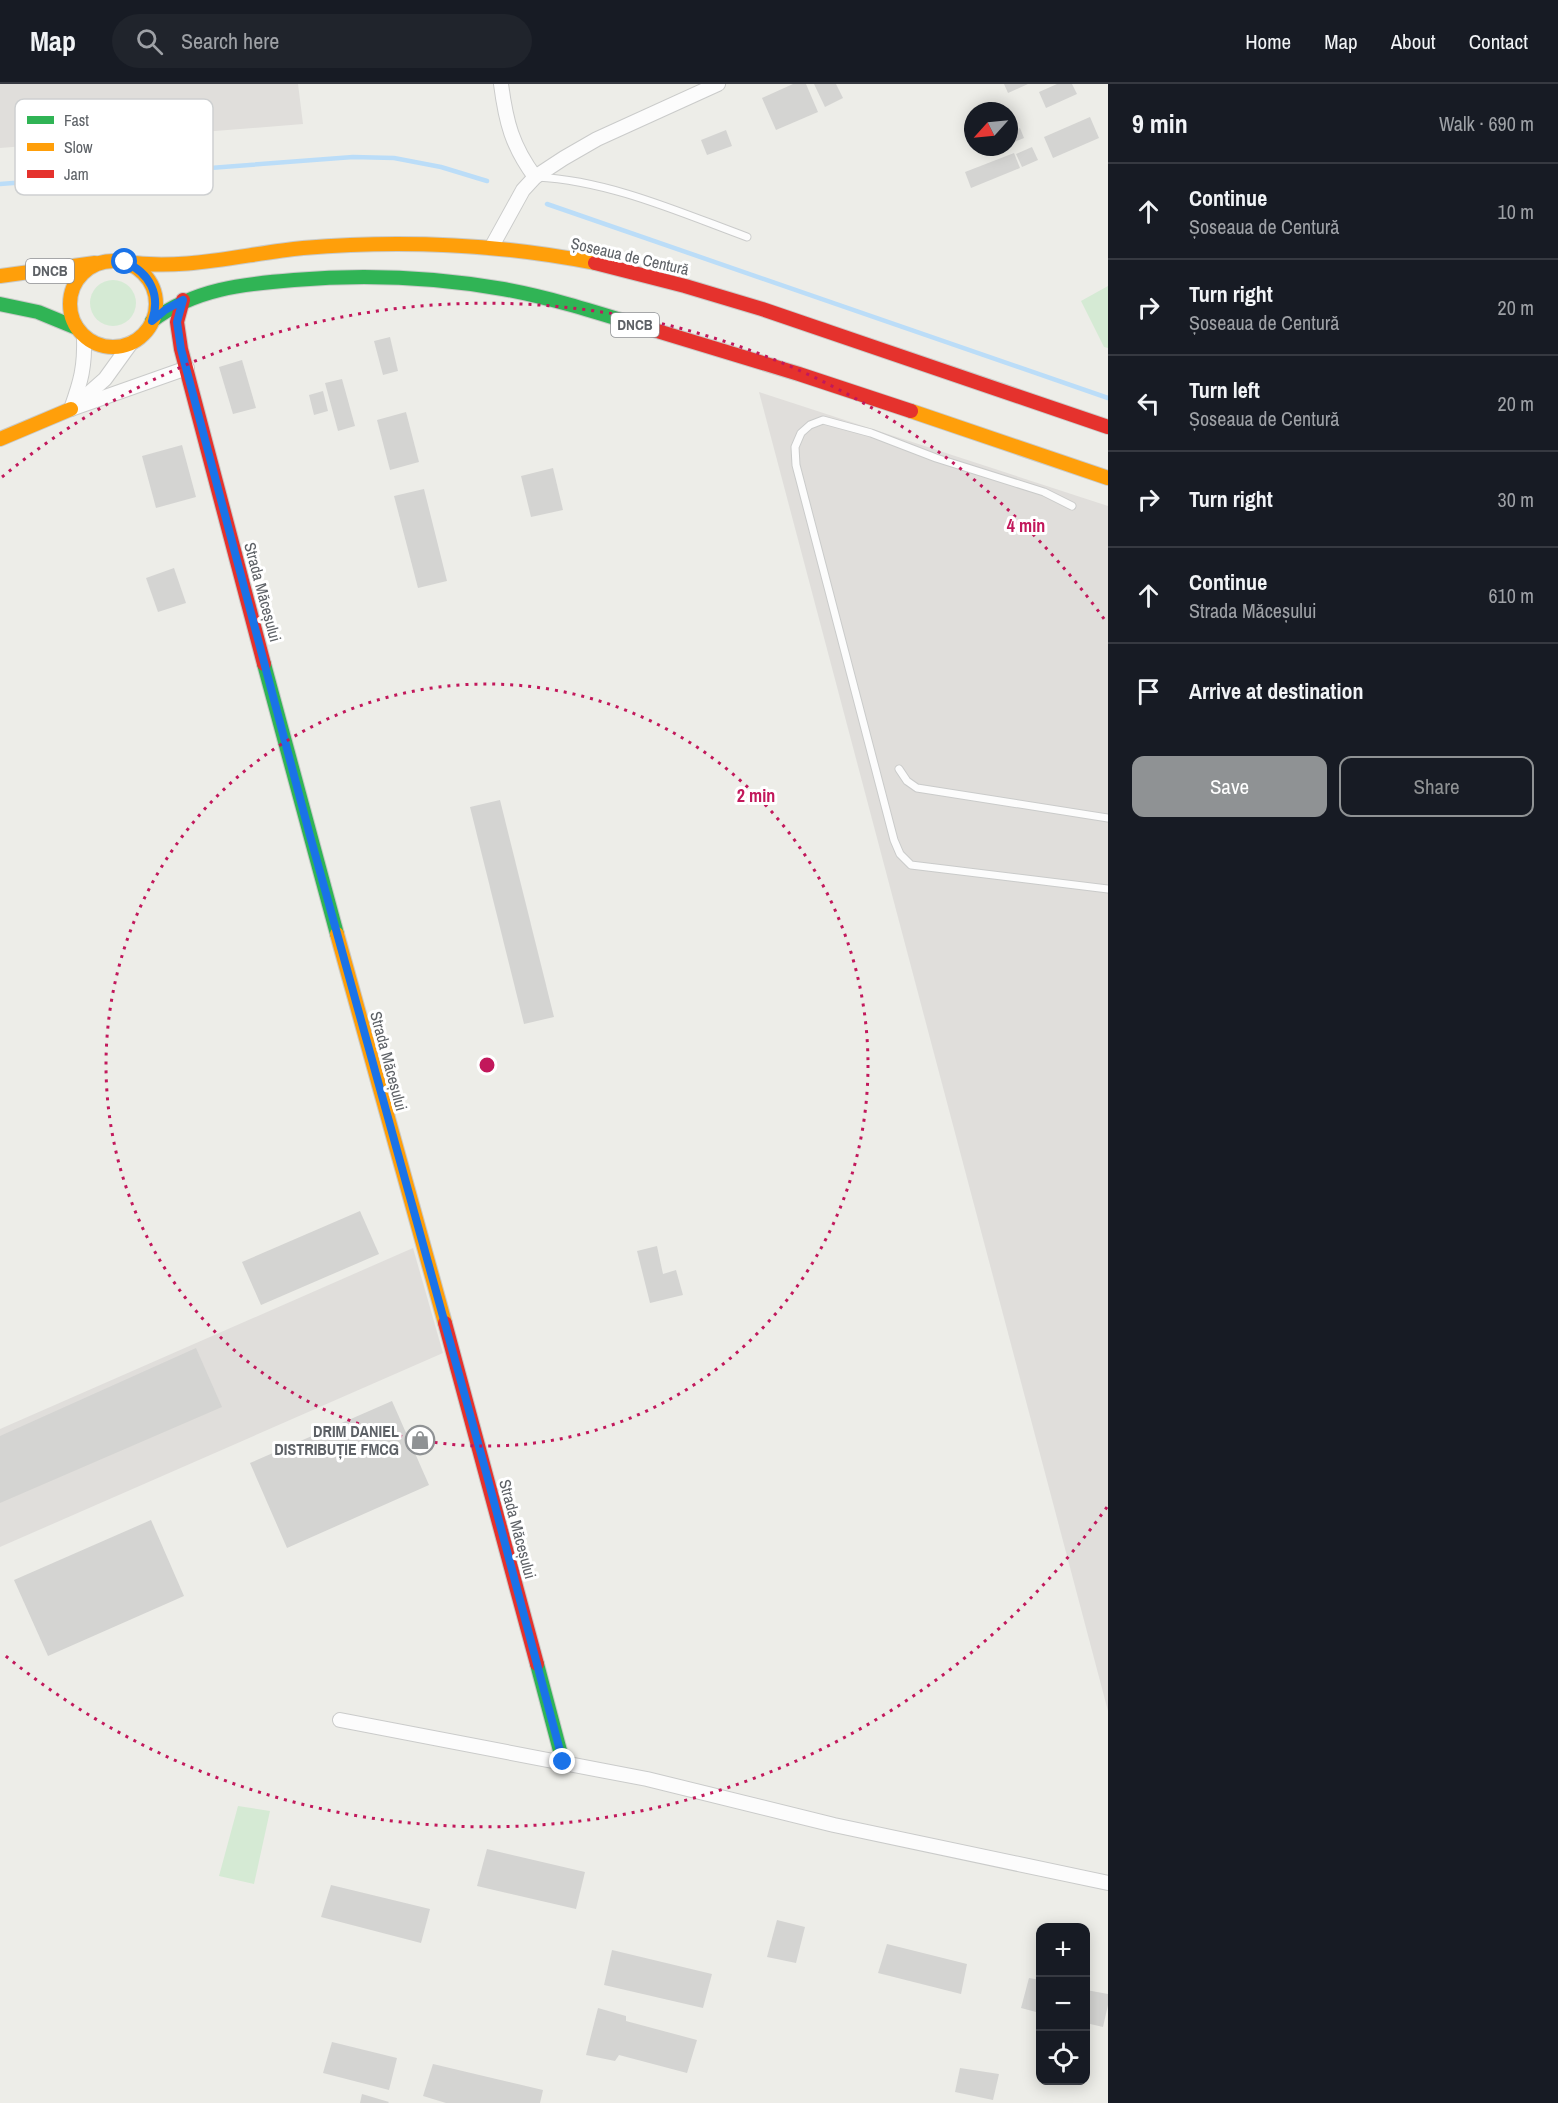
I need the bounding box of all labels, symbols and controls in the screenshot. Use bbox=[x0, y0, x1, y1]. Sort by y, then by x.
search box bbox=[112, 14, 532, 68]
text: Map bbox=[30, 22, 76, 60]
icon: search bbox=[133, 25, 166, 58]
text: Search here bbox=[181, 26, 279, 56]
text: Home bbox=[1245, 27, 1291, 56]
text: Map bbox=[1324, 27, 1358, 56]
text: About bbox=[1391, 27, 1436, 56]
text: Contact bbox=[1469, 27, 1528, 56]
legend bbox=[15, 99, 213, 195]
north arrow bbox=[964, 102, 1018, 156]
text: 9 min bbox=[1132, 106, 1188, 141]
text: Fast bbox=[64, 109, 89, 131]
text: Walk · 690 m bbox=[1439, 110, 1534, 137]
text: Slow bbox=[64, 136, 93, 158]
text: Jam bbox=[64, 163, 89, 185]
text: Continue bbox=[1189, 183, 1267, 213]
icon: ahead bbox=[1132, 195, 1165, 228]
text: 10 m bbox=[1498, 198, 1534, 225]
text: Șoseaua de Centură bbox=[1189, 213, 1339, 240]
street label: Șoseaua de Centură bbox=[569, 232, 692, 280]
route start bbox=[111, 248, 137, 274]
road number: DNCB bbox=[26, 259, 74, 283]
text: Turn right bbox=[1189, 279, 1273, 309]
icon: right bbox=[1132, 291, 1165, 324]
text: 20 m bbox=[1498, 294, 1534, 321]
text: Șoseaua de Centură bbox=[1189, 309, 1339, 336]
road number: DNCB bbox=[611, 313, 659, 337]
text: Turn left bbox=[1189, 375, 1260, 405]
icon: left bbox=[1132, 387, 1165, 420]
text: 20 m bbox=[1498, 390, 1534, 417]
text: Șoseaua de Centură bbox=[1189, 405, 1339, 432]
icon: right bbox=[1132, 483, 1165, 516]
text: Turn right bbox=[1189, 484, 1273, 514]
text: 30 m bbox=[1498, 486, 1534, 513]
text: 4 min bbox=[1007, 513, 1045, 538]
street label: Strada Măceșului bbox=[239, 540, 287, 644]
text: Continue bbox=[1189, 567, 1267, 597]
icon: ahead bbox=[1132, 579, 1165, 612]
text: 610 m bbox=[1488, 582, 1534, 609]
text: Strada Măceșului bbox=[1189, 597, 1317, 624]
icon: arrive bbox=[1132, 675, 1165, 708]
text: Arrive at destination bbox=[1189, 676, 1363, 706]
button: Save bbox=[1132, 756, 1327, 817]
button: Share bbox=[1339, 756, 1534, 817]
text: 2 min bbox=[737, 783, 775, 808]
street label: Strada Măceșului bbox=[365, 1009, 413, 1113]
centre of rings bbox=[477, 1055, 497, 1075]
place label: DRIM DANIEL DISTRIBUȚIE FMCG bbox=[274, 1420, 399, 1460]
shop icon: DRIM DANIEL DISTRIBUȚIE FMCG bbox=[404, 1424, 436, 1456]
street label: Strada Măceșului bbox=[494, 1477, 542, 1581]
route end bbox=[549, 1748, 575, 1774]
map controls bbox=[1036, 1923, 1090, 2085]
button: + bbox=[1036, 1923, 1090, 1977]
button: − bbox=[1036, 1977, 1090, 2031]
button: locate bbox=[1036, 2031, 1090, 2085]

